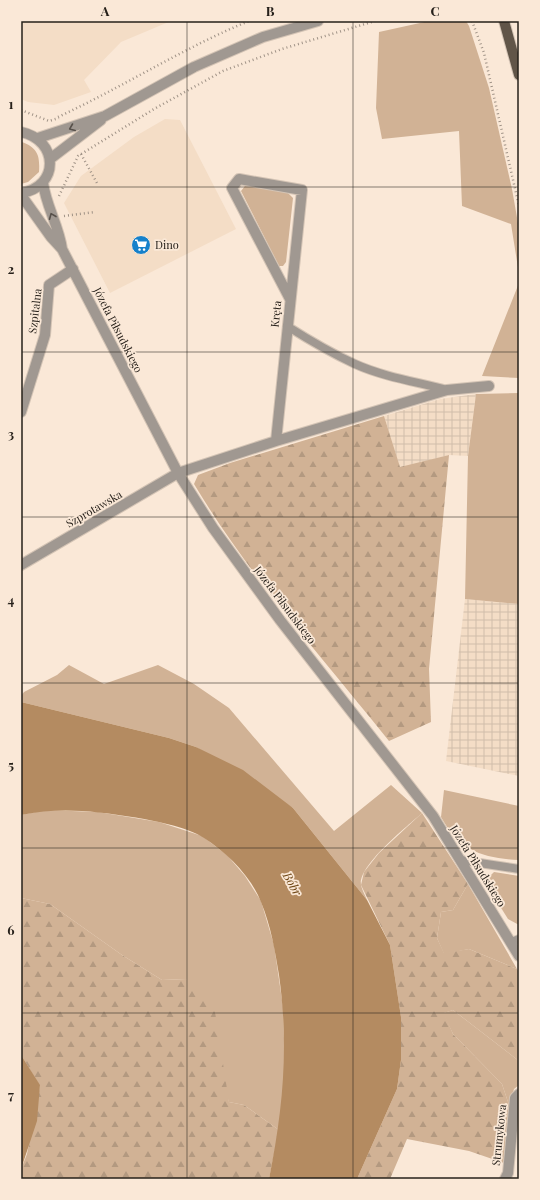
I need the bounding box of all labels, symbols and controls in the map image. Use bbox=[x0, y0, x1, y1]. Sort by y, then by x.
text: A bbox=[100, 2, 110, 19]
text: B bbox=[266, 2, 275, 19]
text: C bbox=[430, 2, 440, 19]
text: 1 bbox=[9, 95, 14, 112]
one-way arrow bbox=[68, 123, 75, 131]
one-way arrow bbox=[49, 213, 57, 220]
supermarket icon: Dino bbox=[130, 234, 152, 256]
place label: Dino bbox=[155, 237, 179, 252]
text: 2 bbox=[8, 260, 15, 277]
street label: Józefa Piłsudskiego bbox=[90, 284, 146, 375]
street label: Szpitalna bbox=[24, 287, 45, 334]
street label: Kręta bbox=[267, 299, 284, 328]
text: 3 bbox=[8, 425, 14, 442]
street label: Szprotawska bbox=[63, 486, 125, 531]
street label: Józefa Piłsudskiego bbox=[251, 562, 320, 647]
text: 4 bbox=[8, 591, 15, 608]
text: 5 bbox=[8, 756, 14, 773]
street label: Józefa Piłsudskiego bbox=[447, 821, 510, 910]
water label: Bóbr bbox=[279, 868, 306, 899]
text: 6 bbox=[7, 921, 15, 938]
text: 7 bbox=[8, 1086, 14, 1103]
street label: Strumykowa bbox=[488, 1103, 509, 1166]

